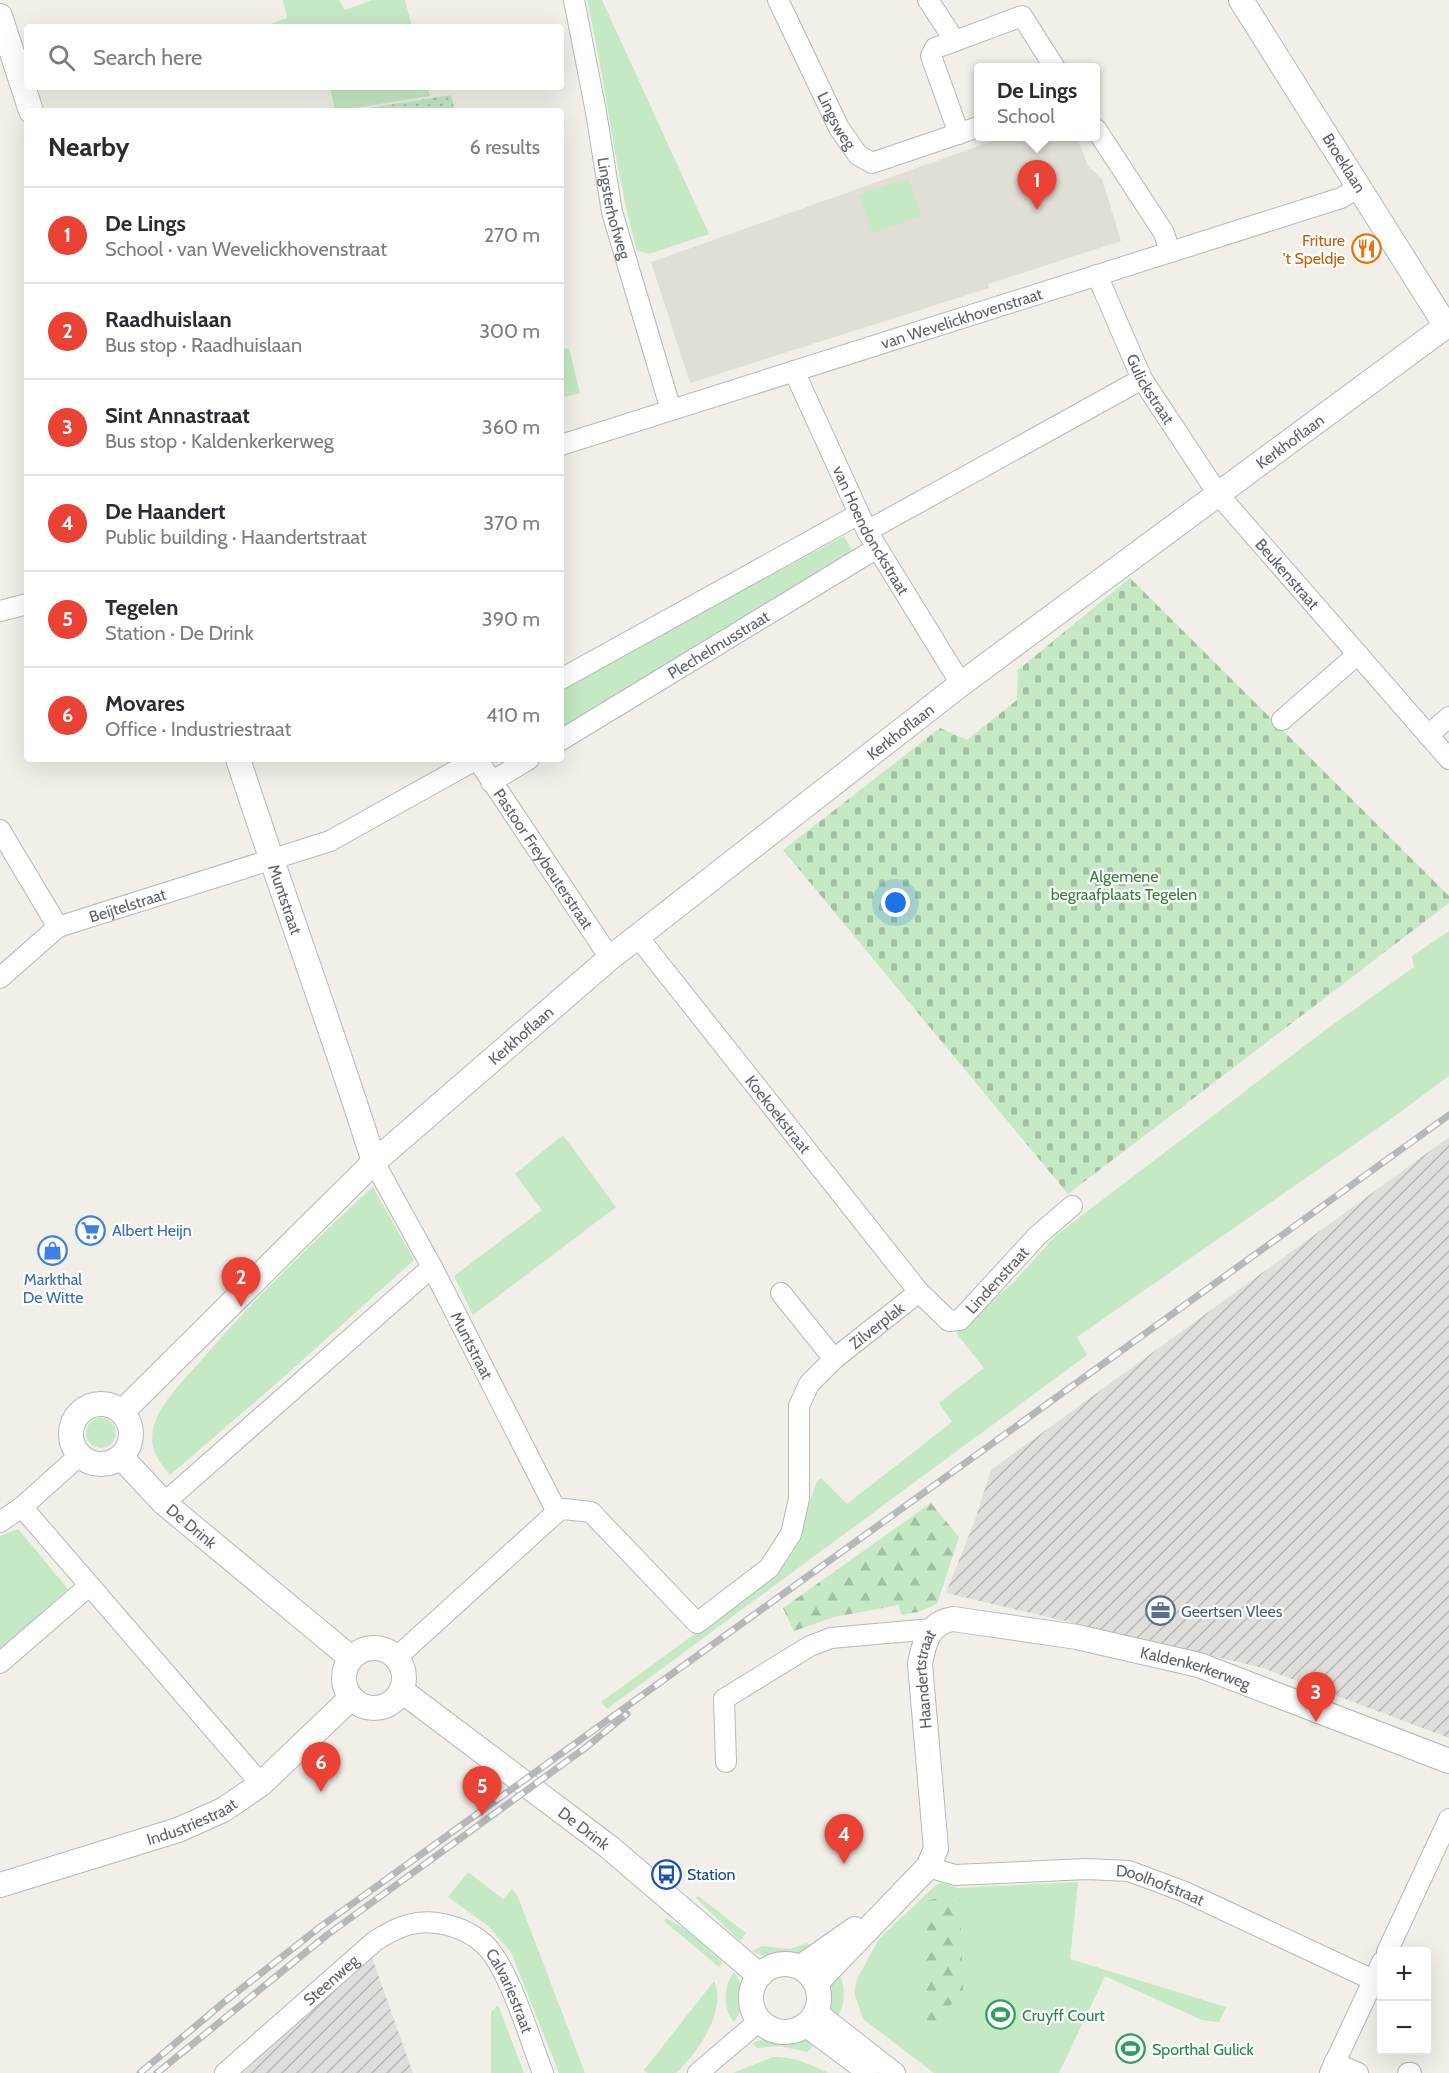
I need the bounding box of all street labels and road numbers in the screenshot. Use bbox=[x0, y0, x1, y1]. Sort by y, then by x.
street label: Lingsweg bbox=[814, 89, 861, 154]
street label: Broeklaan bbox=[1318, 130, 1370, 196]
street label: Lingsterhofweg bbox=[594, 156, 635, 262]
street label: van Wevelickhovenstraat bbox=[878, 284, 1045, 353]
street label: Gulickstraat bbox=[1123, 351, 1179, 428]
street label: Kerkhoflaan bbox=[1252, 410, 1328, 473]
street label: van Hoendonckstraat bbox=[829, 463, 914, 599]
street label: Beukenstraat bbox=[1252, 534, 1324, 614]
street label: Plechelmusstraat bbox=[664, 606, 773, 683]
street label: Kerkhoflaan bbox=[863, 699, 937, 764]
street label: Pastoor Freybeuterstraat bbox=[490, 785, 598, 933]
street label: Muntstraat bbox=[264, 862, 306, 937]
street label: Beijtelstraat bbox=[87, 884, 169, 926]
street label: Kerkhoflaan bbox=[484, 1002, 557, 1068]
street label: Koekoekstraat bbox=[742, 1071, 815, 1157]
street label: Lindenstraat bbox=[961, 1242, 1033, 1317]
street label: Zilverplak bbox=[845, 1298, 908, 1353]
street label: Muntstraat bbox=[447, 1309, 497, 1383]
street label: De Drink bbox=[163, 1500, 221, 1553]
street label: Haandertstraat bbox=[910, 1625, 940, 1730]
street label: Kaldenkerkerweg bbox=[1139, 1642, 1254, 1694]
street label: Industriestraat bbox=[144, 1794, 241, 1849]
street label: De Drink bbox=[555, 1803, 614, 1854]
street label: Doolhofstraat bbox=[1116, 1861, 1208, 1910]
street label: Calvariestraat bbox=[482, 1944, 537, 2036]
street label: Steenweg bbox=[299, 1950, 363, 2009]

